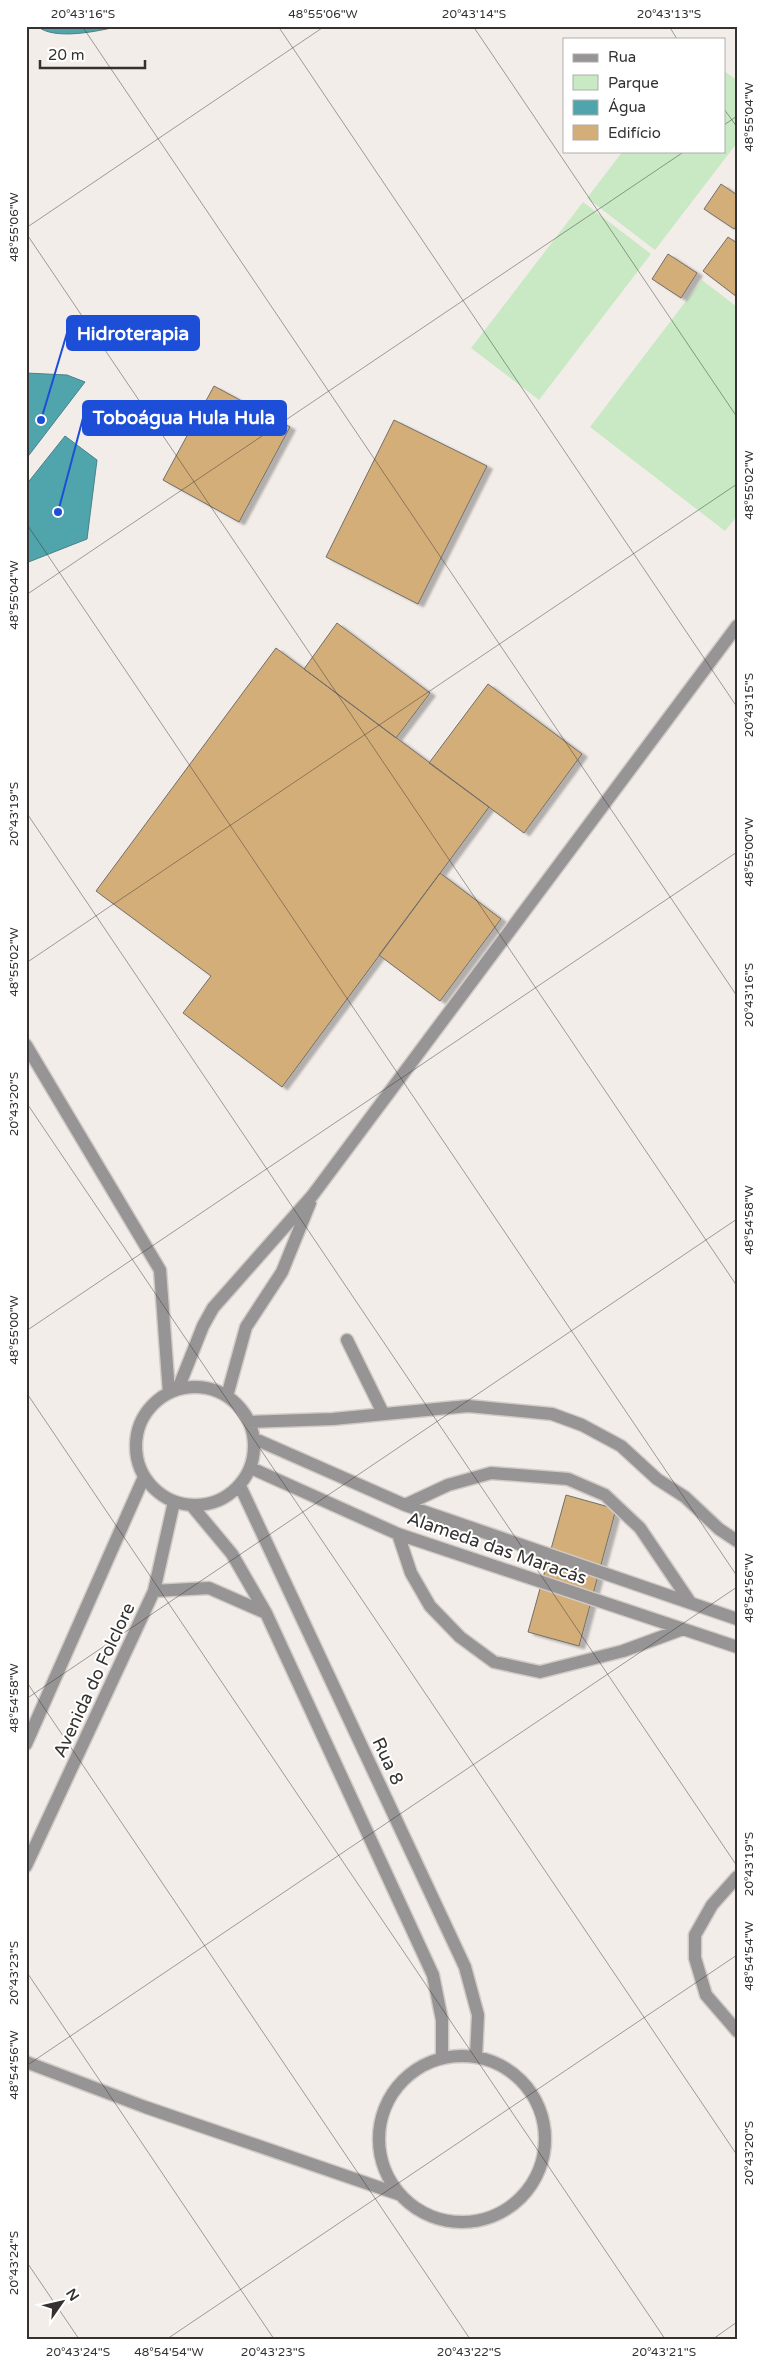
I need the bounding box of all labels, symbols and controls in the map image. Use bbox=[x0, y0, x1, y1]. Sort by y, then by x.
text: 20°43'16"S bbox=[51, 7, 115, 21]
text: 48°55'06"W bbox=[288, 7, 358, 21]
text: 20°43'14"S bbox=[442, 7, 506, 21]
text: 20°43'13"S bbox=[637, 7, 701, 21]
scale bar bbox=[40, 38, 145, 70]
legend bbox=[563, 38, 726, 152]
text: 20 m bbox=[48, 46, 85, 64]
text: Rua bbox=[608, 48, 636, 66]
text: Parque bbox=[608, 74, 659, 92]
text: 48°55'04"W bbox=[742, 82, 756, 152]
text: Água bbox=[608, 98, 646, 116]
text: Edifício bbox=[608, 124, 661, 142]
text: 48°55'06"W bbox=[7, 192, 21, 262]
callout: Hidroterapia bbox=[67, 316, 199, 350]
text: Hidroterapia bbox=[77, 323, 189, 346]
callout: Toboágua Hula Hula bbox=[83, 401, 286, 435]
text: Toboágua Hula Hula bbox=[92, 407, 275, 430]
text: 48°55'02"W bbox=[742, 450, 756, 520]
text: 48°55'04"W bbox=[7, 560, 21, 630]
text: 20°43'15"S bbox=[742, 673, 756, 737]
text: 20°43'19"S bbox=[7, 782, 21, 846]
text: 48°55'00"W bbox=[742, 817, 756, 887]
text: 48°55'02"W bbox=[7, 927, 21, 997]
text: 20°43'16"S bbox=[742, 963, 756, 1027]
text: 20°43'20"S bbox=[7, 1072, 21, 1136]
text: 48°54'58"W bbox=[742, 1185, 756, 1255]
text: 48°55'00"W bbox=[7, 1295, 21, 1365]
street label: Alameda das Maracás bbox=[404, 1507, 590, 1589]
text: 48°54'56"W bbox=[742, 1553, 756, 1623]
street label: Avenida do Folclore bbox=[48, 1599, 140, 1761]
text: 48°54'58"W bbox=[7, 1663, 21, 1733]
street label: Rua 8 bbox=[367, 1734, 409, 1788]
text: 20°43'19"S bbox=[742, 1832, 756, 1896]
text: 48°54'54"W bbox=[742, 1921, 756, 1991]
text: 20°43'23"S bbox=[7, 1941, 21, 2005]
text: 48°54'56"W bbox=[7, 2030, 21, 2100]
text: 20°43'20"S bbox=[742, 2121, 756, 2185]
text: 20°43'24"S bbox=[7, 2231, 21, 2295]
north arrow bbox=[38, 2278, 88, 2328]
text: N bbox=[62, 2286, 83, 2304]
text: 20°43'24"S bbox=[46, 2345, 110, 2359]
text: 48°54'54"W bbox=[134, 2345, 204, 2359]
text: 20°43'23"S bbox=[241, 2345, 305, 2359]
text: 20°43'22"S bbox=[437, 2345, 501, 2359]
text: 20°43'21"S bbox=[632, 2345, 696, 2359]

